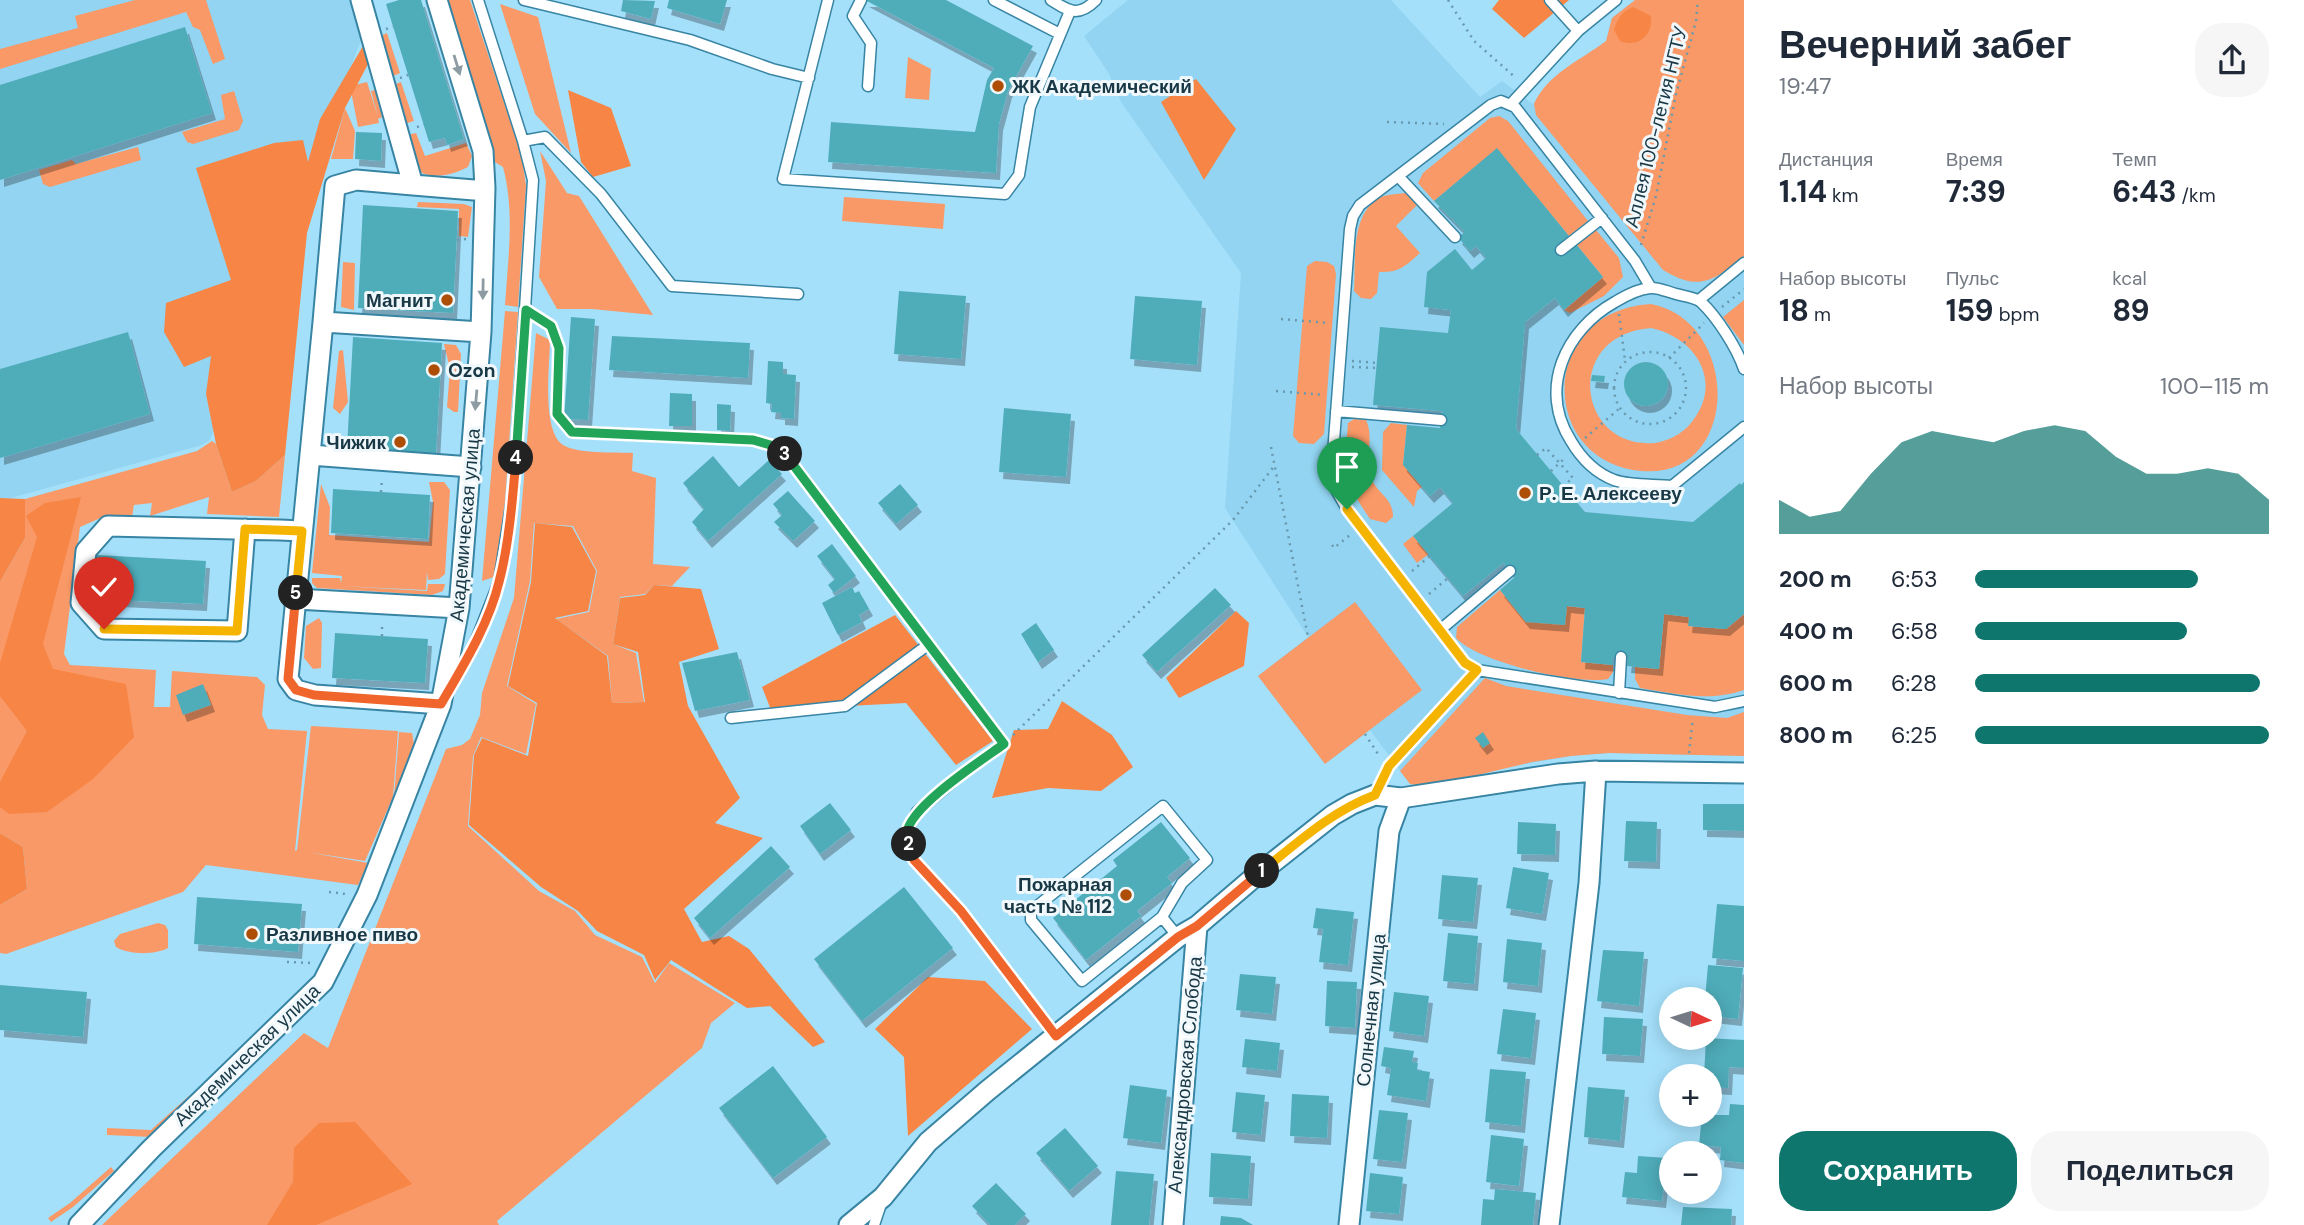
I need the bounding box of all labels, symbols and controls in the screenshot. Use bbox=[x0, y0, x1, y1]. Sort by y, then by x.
text: Вечерний забег bbox=[1779, 20, 2072, 70]
street label: Аллея 100-летия НГТУ bbox=[1619, 23, 1693, 230]
button: share bbox=[2195, 23, 2269, 97]
one-way arrow bbox=[452, 55, 462, 76]
text: 19:47 bbox=[1779, 71, 1832, 101]
place label: ЖК Академический bbox=[1011, 74, 1192, 99]
marker: ЖК Академический bbox=[990, 78, 1006, 94]
text: Дистанция bbox=[1779, 147, 1873, 172]
text: Время bbox=[1946, 147, 2003, 172]
text: Темп bbox=[2112, 147, 2157, 172]
text: 1.14 bbox=[1779, 172, 1827, 211]
text: 7:39 bbox=[1946, 172, 2006, 211]
text: 6:43 bbox=[2112, 172, 2177, 211]
text: km bbox=[1827, 183, 1858, 208]
text: /km bbox=[2177, 183, 2216, 208]
text: Набор высоты bbox=[1779, 266, 1906, 291]
text: Пульс bbox=[1946, 266, 1999, 291]
text: kcal bbox=[2112, 266, 2147, 291]
one-way arrow bbox=[477, 278, 488, 300]
place label: Магнит bbox=[366, 288, 433, 313]
text: 18 bbox=[1779, 291, 1809, 330]
text: 159 bbox=[1946, 291, 1994, 330]
text: 89 bbox=[2112, 291, 2150, 330]
marker: Магнит bbox=[439, 292, 455, 308]
text: m bbox=[1809, 302, 1831, 327]
text: bpm bbox=[1994, 302, 2039, 327]
place label: Ozon bbox=[448, 358, 496, 383]
marker: Ozon bbox=[426, 362, 442, 378]
text: Набор высоты bbox=[1779, 371, 1933, 401]
text: 100–115 m bbox=[2160, 371, 2269, 401]
one-way arrow bbox=[470, 389, 481, 411]
street label: Академическая улица bbox=[444, 427, 486, 623]
place label: Чижик bbox=[326, 430, 386, 455]
marker: Чижик bbox=[392, 434, 408, 450]
pin: 3 bbox=[768, 436, 802, 472]
pin bbox=[1317, 437, 1377, 509]
pin: 4 bbox=[498, 440, 534, 476]
text: 3 bbox=[779, 441, 790, 466]
text: 4 bbox=[509, 445, 522, 470]
icon: arrive bbox=[1328, 448, 1366, 486]
place label: Р. Е. Алексееву bbox=[1539, 481, 1682, 506]
marker: Р. Е. Алексееву bbox=[1517, 485, 1533, 501]
pin bbox=[74, 557, 134, 629]
text: 200 m bbox=[1779, 564, 1852, 594]
text: 6:53 bbox=[1891, 564, 1938, 594]
icon: check bbox=[85, 568, 123, 606]
pin: 5 bbox=[278, 576, 314, 610]
text: 5 bbox=[290, 580, 301, 605]
text: 400 m bbox=[1779, 616, 1853, 646]
text: 6:58 bbox=[1891, 616, 1938, 646]
text: 600 m bbox=[1779, 668, 1853, 698]
text: 6:28 bbox=[1891, 668, 1937, 698]
text: 800 m bbox=[1779, 720, 1853, 750]
text: 6:25 bbox=[1891, 720, 1937, 750]
pin: 2 bbox=[892, 826, 926, 862]
text: 2 bbox=[903, 831, 914, 856]
pin: 1 bbox=[1244, 854, 1280, 888]
text: 1 bbox=[1258, 858, 1265, 883]
place label: Пожарная часть № 112 bbox=[1004, 872, 1112, 919]
marker: Пожарная часть № 112 bbox=[1118, 887, 1134, 903]
place label: Разливное пиво bbox=[266, 922, 418, 947]
marker: Разливное пиво bbox=[244, 926, 260, 942]
street label: Солнечная улица bbox=[1351, 932, 1392, 1088]
street label: Александровская Слобода bbox=[1162, 955, 1208, 1195]
street label: Академическая улица bbox=[168, 978, 326, 1131]
north arrow bbox=[1659, 987, 1722, 1050]
map controls bbox=[1659, 987, 1722, 1204]
button: + bbox=[1659, 1064, 1722, 1127]
button: Сохранить bbox=[1779, 1131, 2017, 1211]
button: Поделиться bbox=[2031, 1131, 2269, 1211]
button: − bbox=[1659, 1141, 1722, 1204]

